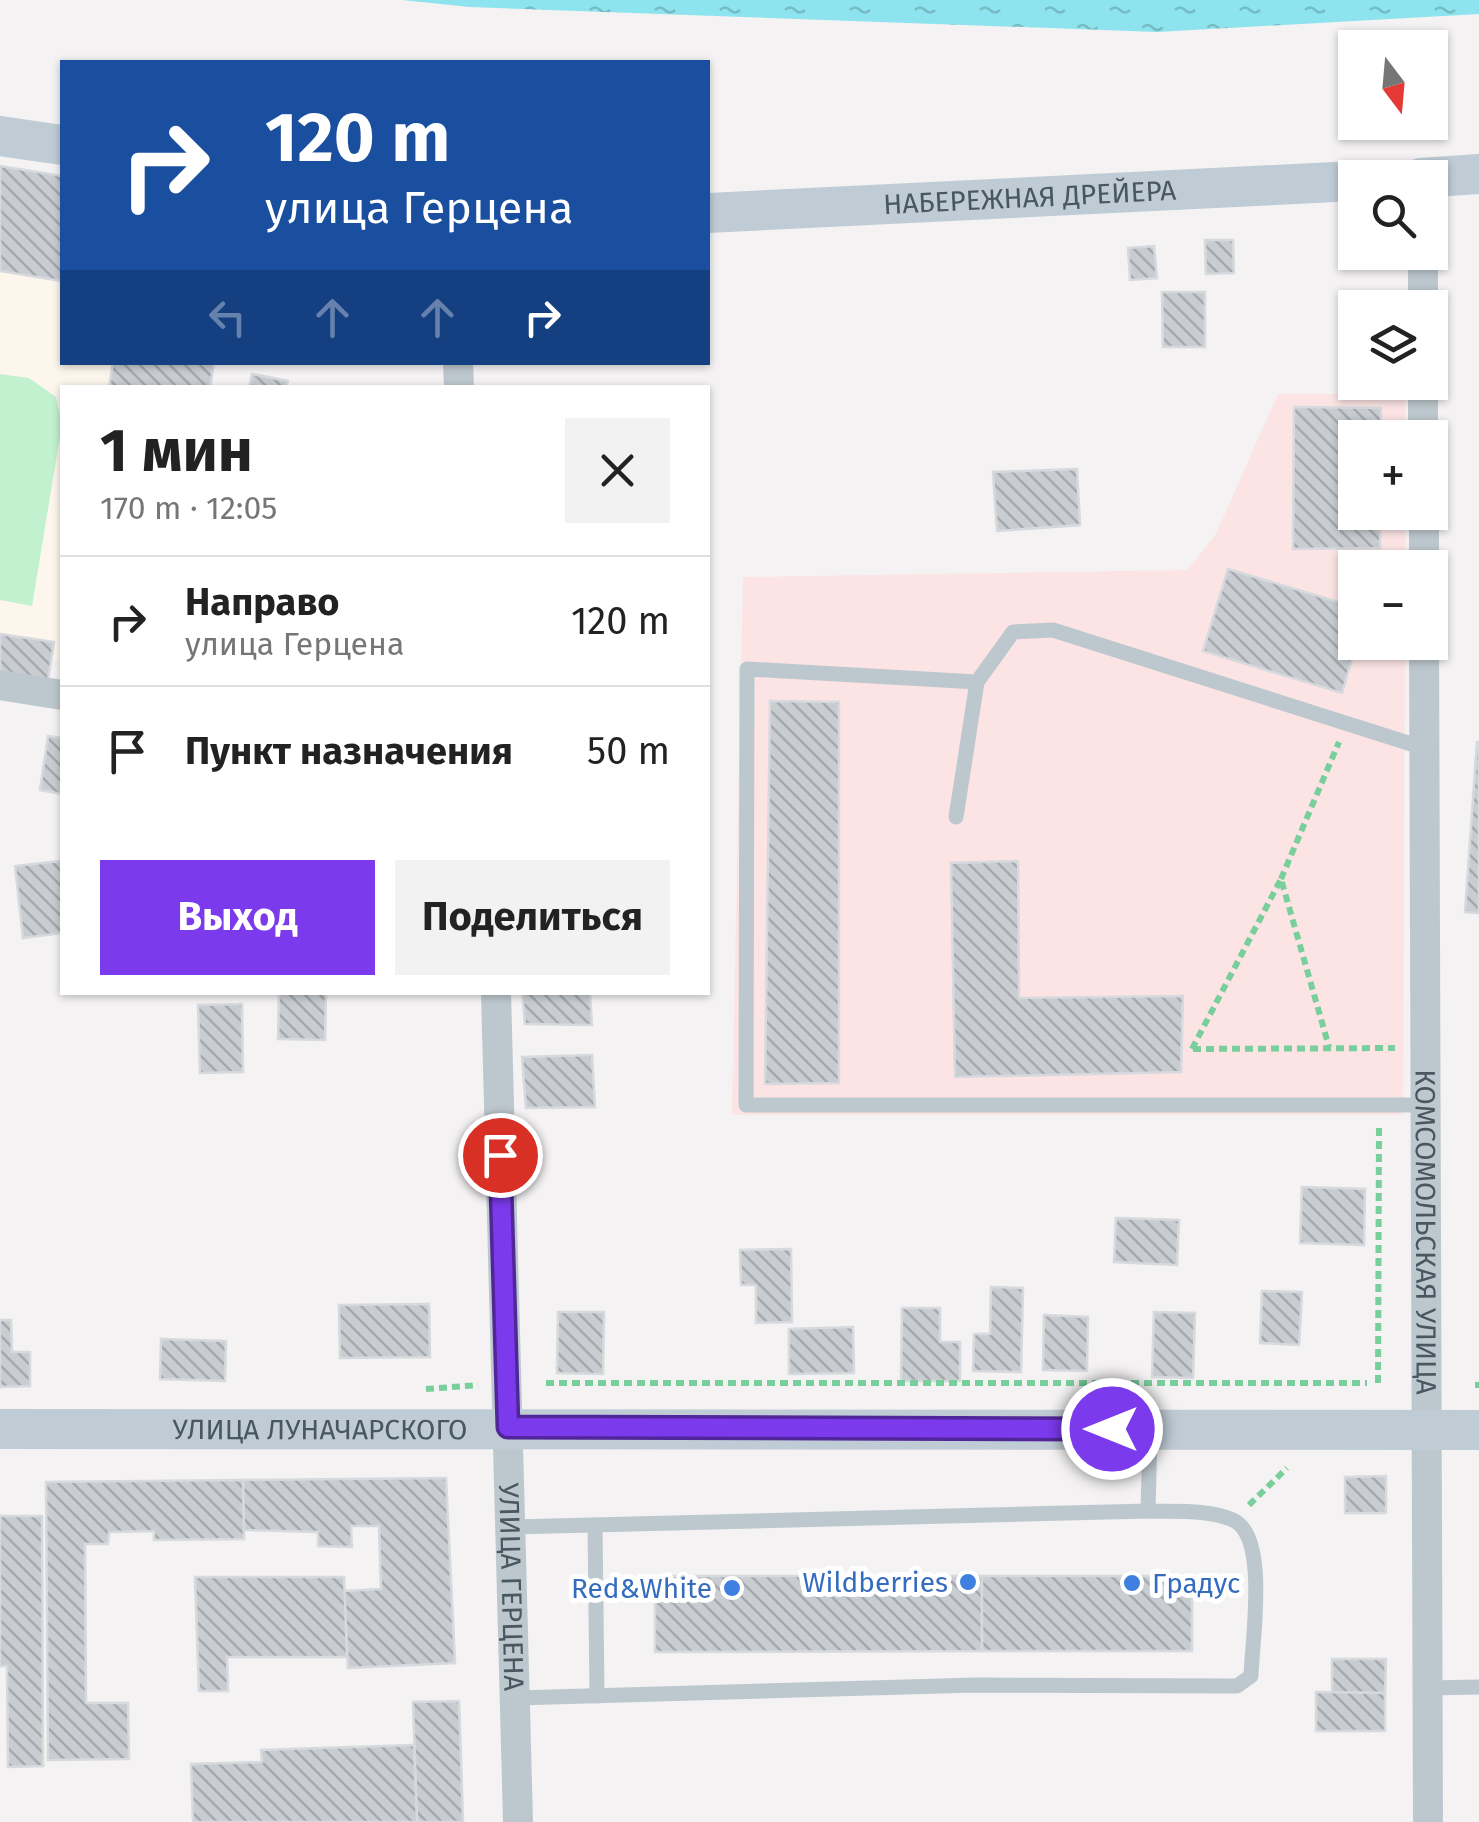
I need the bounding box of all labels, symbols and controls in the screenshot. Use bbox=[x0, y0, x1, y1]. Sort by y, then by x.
north arrow bbox=[1338, 30, 1448, 140]
map controls bbox=[1338, 30, 1448, 660]
text: 120 m bbox=[265, 96, 450, 180]
icon: right bbox=[100, 100, 230, 230]
button: search bbox=[1338, 160, 1448, 270]
street label: НАБЕРЕЖНАЯ ДРЕЙЕРА bbox=[882, 173, 1177, 221]
text: улица Герцена bbox=[265, 181, 573, 235]
icon: left bbox=[200, 290, 255, 345]
icon: ahead bbox=[305, 290, 360, 345]
icon: ahead bbox=[410, 290, 465, 345]
icon: right bbox=[515, 290, 570, 345]
button: layers bbox=[1338, 290, 1448, 400]
text: 1 мин bbox=[100, 415, 253, 487]
button: close bbox=[565, 418, 670, 523]
button: + bbox=[1338, 420, 1448, 530]
text: 170 m · 12:05 bbox=[100, 489, 277, 527]
button: − bbox=[1338, 550, 1448, 660]
text: Направо bbox=[185, 579, 339, 625]
icon: right bbox=[100, 594, 155, 649]
text: 120 m bbox=[571, 598, 670, 644]
text: улица Герцена bbox=[185, 625, 404, 663]
icon: arrive bbox=[100, 724, 155, 779]
text: Пункт назначения bbox=[185, 728, 513, 774]
text: 50 m bbox=[587, 728, 670, 774]
button: Выход bbox=[100, 860, 375, 975]
button: Поделиться bbox=[395, 860, 670, 975]
street label: КОМСОМОЛЬСКАЯ УЛИЦА bbox=[1409, 1069, 1443, 1395]
pin bbox=[458, 1113, 543, 1198]
icon: arrive bbox=[473, 1128, 528, 1183]
position arrow bbox=[1060, 1377, 1164, 1481]
street label: УЛИЦА ЛУНАЧАРСКОГО bbox=[173, 1413, 467, 1446]
street label: УЛИЦА ГЕРЦЕНА bbox=[493, 1482, 531, 1691]
place label: Wildberries bbox=[802, 1566, 948, 1599]
place label: Градус bbox=[1152, 1567, 1240, 1600]
marker: Wildberries bbox=[957, 1571, 979, 1593]
place label: Red&White bbox=[571, 1572, 712, 1605]
marker: Градус bbox=[1121, 1572, 1143, 1594]
marker: Red&White bbox=[721, 1577, 743, 1599]

